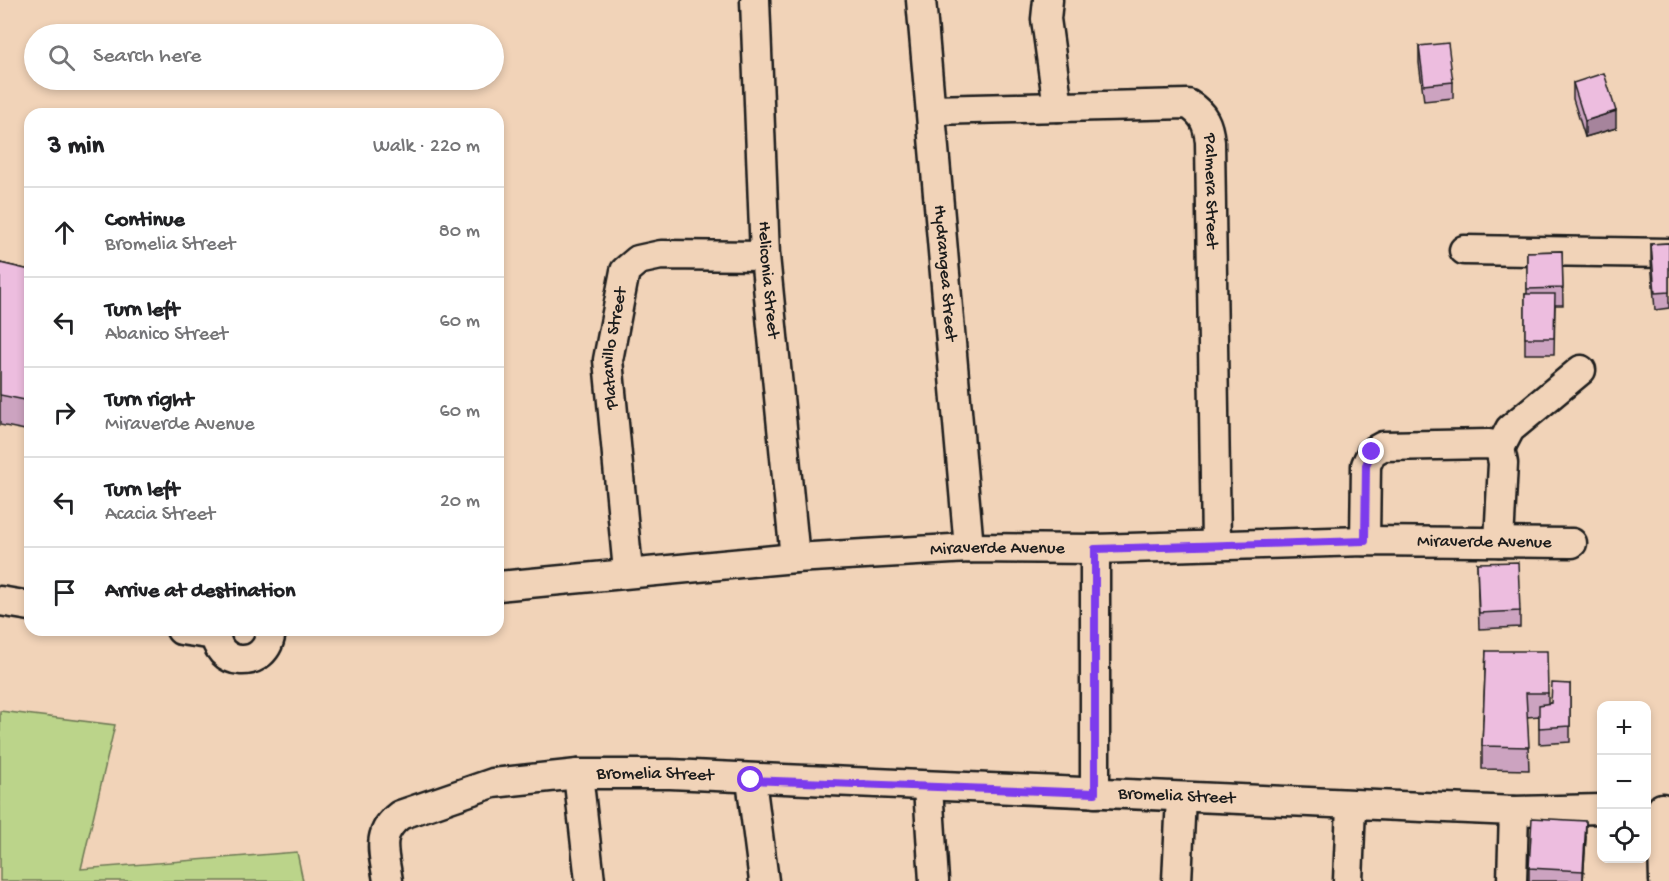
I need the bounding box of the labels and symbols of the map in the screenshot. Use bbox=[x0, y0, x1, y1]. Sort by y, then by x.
street label: Palmera Street bbox=[1198, 131, 1222, 250]
street label: Hydrangea Street bbox=[928, 204, 961, 343]
street label: Heliconia Street bbox=[753, 221, 784, 341]
street label: Platanillo Street bbox=[597, 284, 632, 411]
route end bbox=[1358, 438, 1384, 464]
street label: Miraverde Avenue bbox=[1417, 531, 1552, 553]
street label: Miraverde Avenue bbox=[930, 537, 1066, 561]
street label: Bromelia Street bbox=[595, 764, 716, 786]
route start bbox=[737, 766, 763, 792]
street label: Bromelia Street bbox=[1117, 783, 1237, 809]

